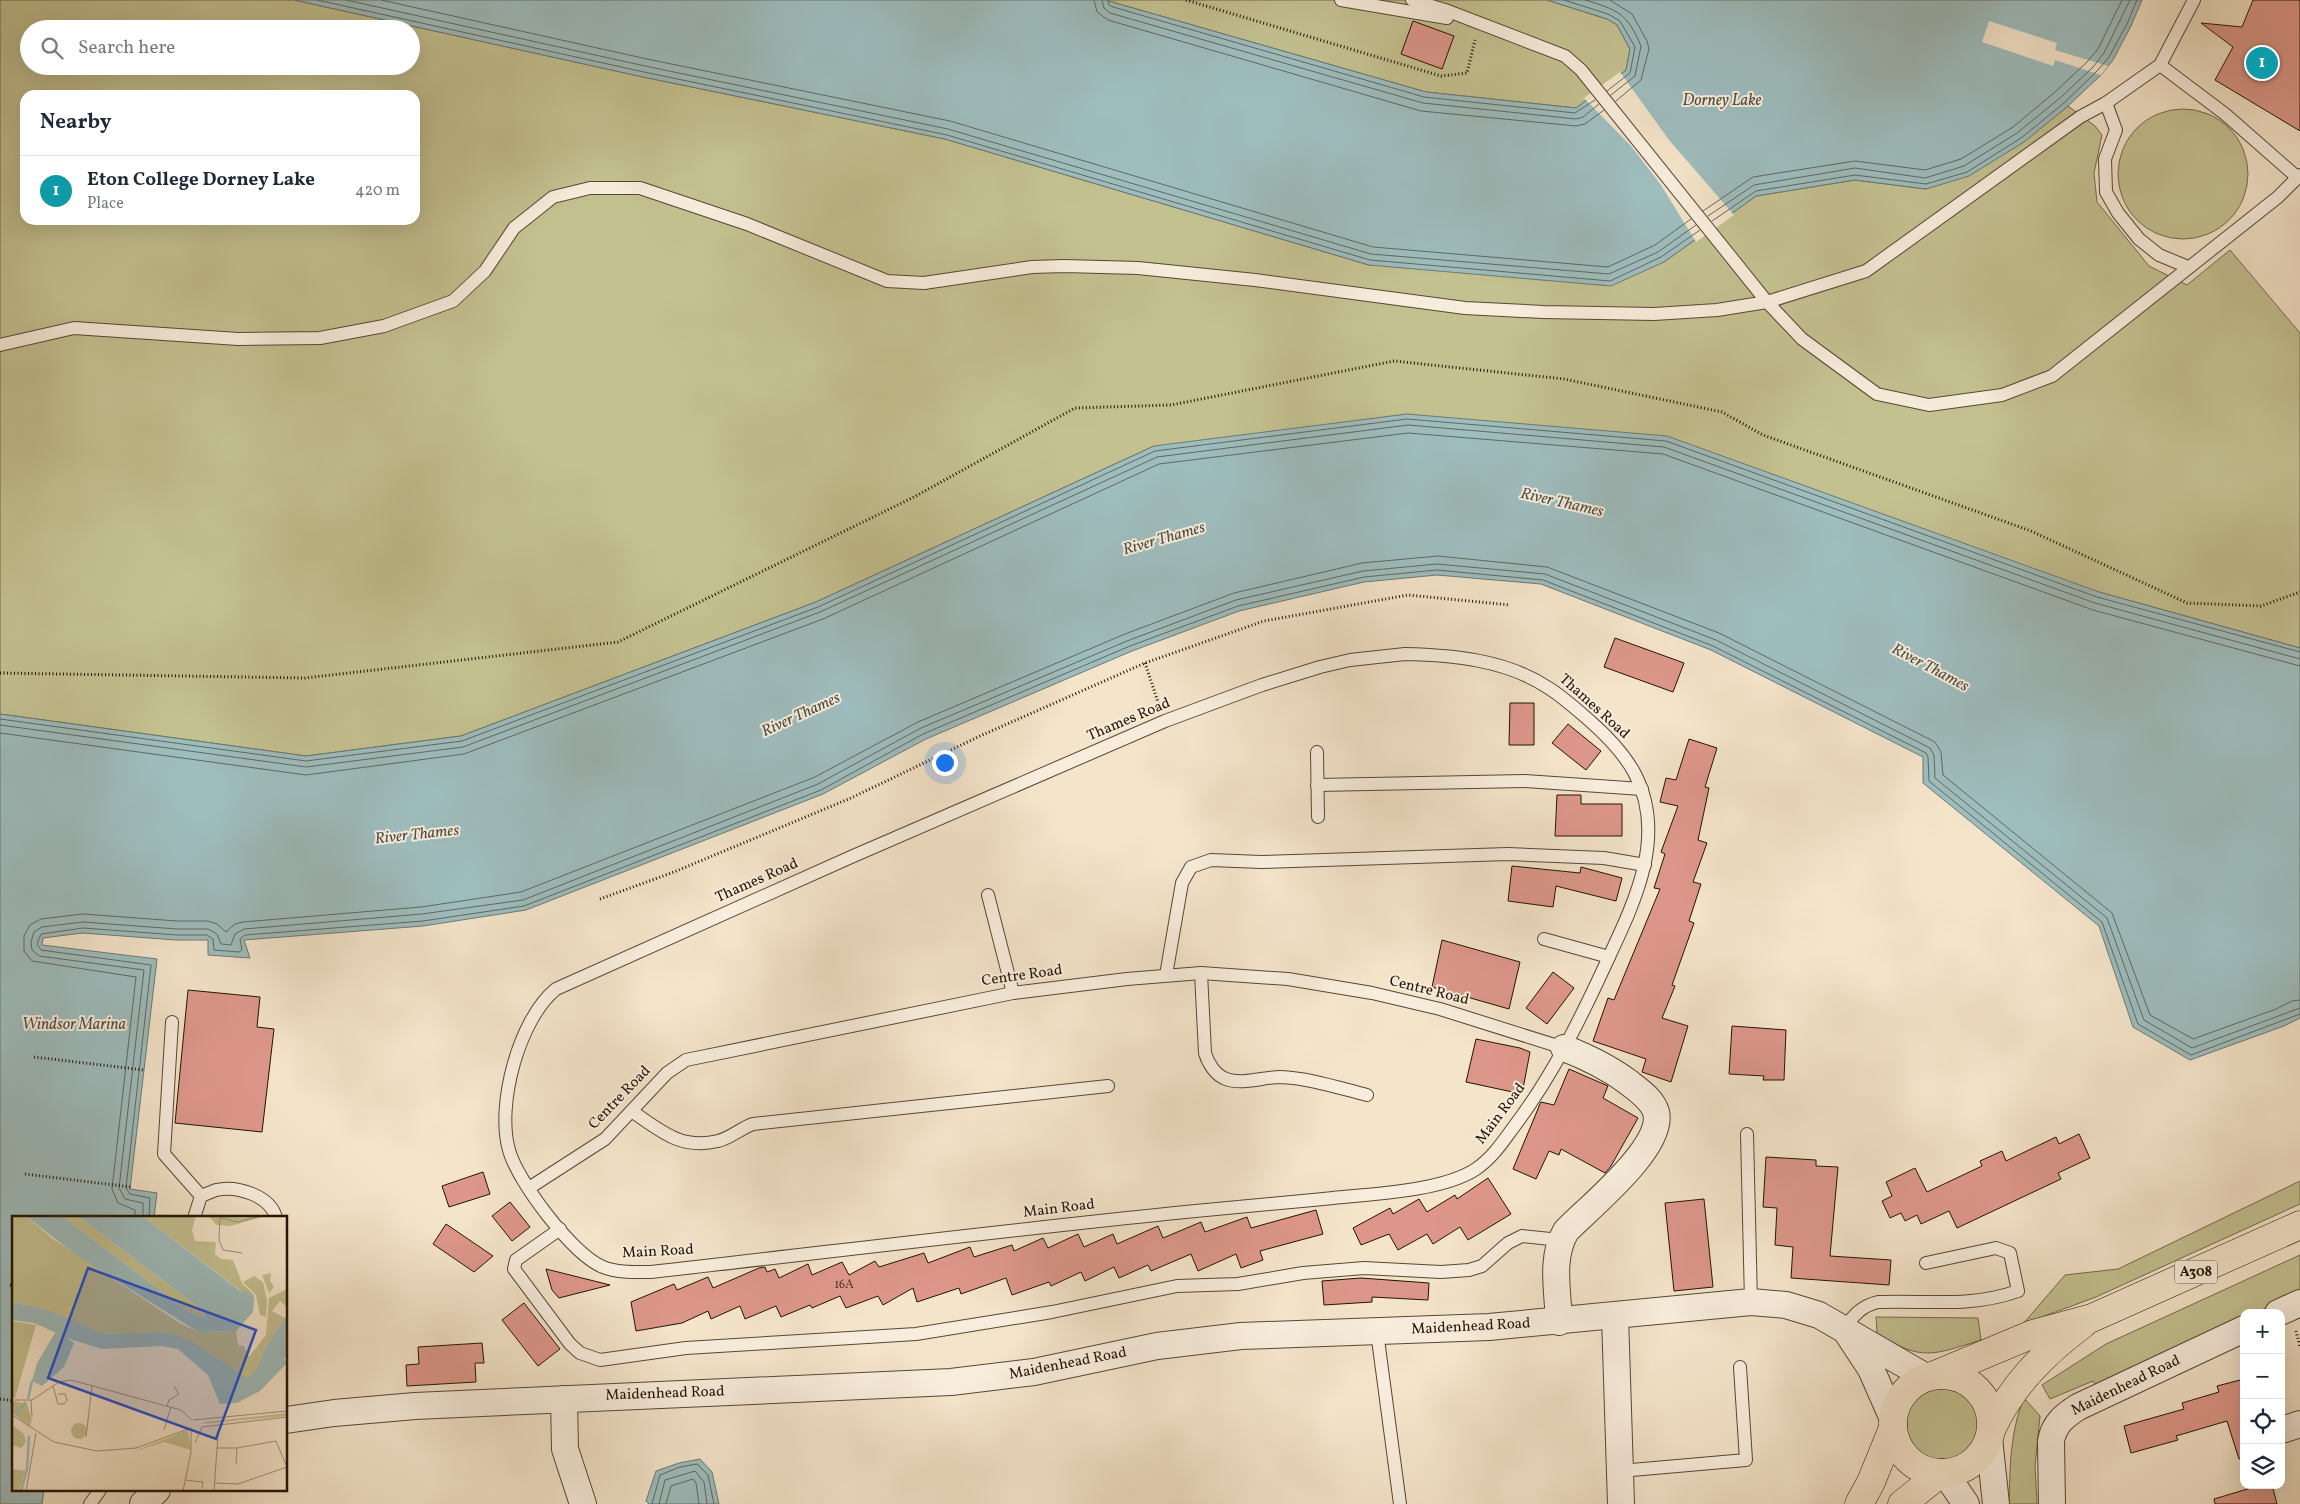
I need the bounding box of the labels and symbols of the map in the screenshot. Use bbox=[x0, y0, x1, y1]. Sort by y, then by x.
pin: 1 bbox=[2246, 44, 2278, 82]
water label: Dorney Lake bbox=[1683, 90, 1762, 112]
water label: River Thames bbox=[1518, 483, 1606, 523]
water label: River Thames bbox=[1120, 517, 1208, 561]
water label: River Thames bbox=[1887, 638, 1973, 698]
street label: Thames Road bbox=[1554, 670, 1634, 744]
water label: River Thames bbox=[758, 687, 844, 743]
street label: Thames Road bbox=[1084, 693, 1174, 747]
your location bbox=[932, 750, 958, 776]
water label: River Thames bbox=[374, 820, 460, 850]
street label: Thames Road bbox=[712, 853, 802, 909]
street label: Centre Road bbox=[980, 960, 1064, 992]
street label: Centre Road bbox=[1387, 971, 1471, 1011]
water label: Windsor Marina bbox=[22, 1014, 126, 1036]
street label: Centre Road bbox=[584, 1061, 656, 1135]
street label: Main Road bbox=[1471, 1079, 1531, 1149]
street label: Main Road bbox=[1022, 1194, 1096, 1224]
inset map bbox=[12, 1216, 288, 1492]
street label: Main Road bbox=[622, 1240, 694, 1264]
road number: A308 bbox=[2175, 1260, 2217, 1284]
house number: 16A bbox=[834, 1277, 854, 1293]
street label: Maidenhead Road bbox=[1411, 1313, 1531, 1341]
street label: Maidenhead Road bbox=[1007, 1342, 1129, 1386]
street label: Maidenhead Road bbox=[2068, 1350, 2184, 1422]
street label: Maidenhead Road bbox=[605, 1381, 725, 1407]

